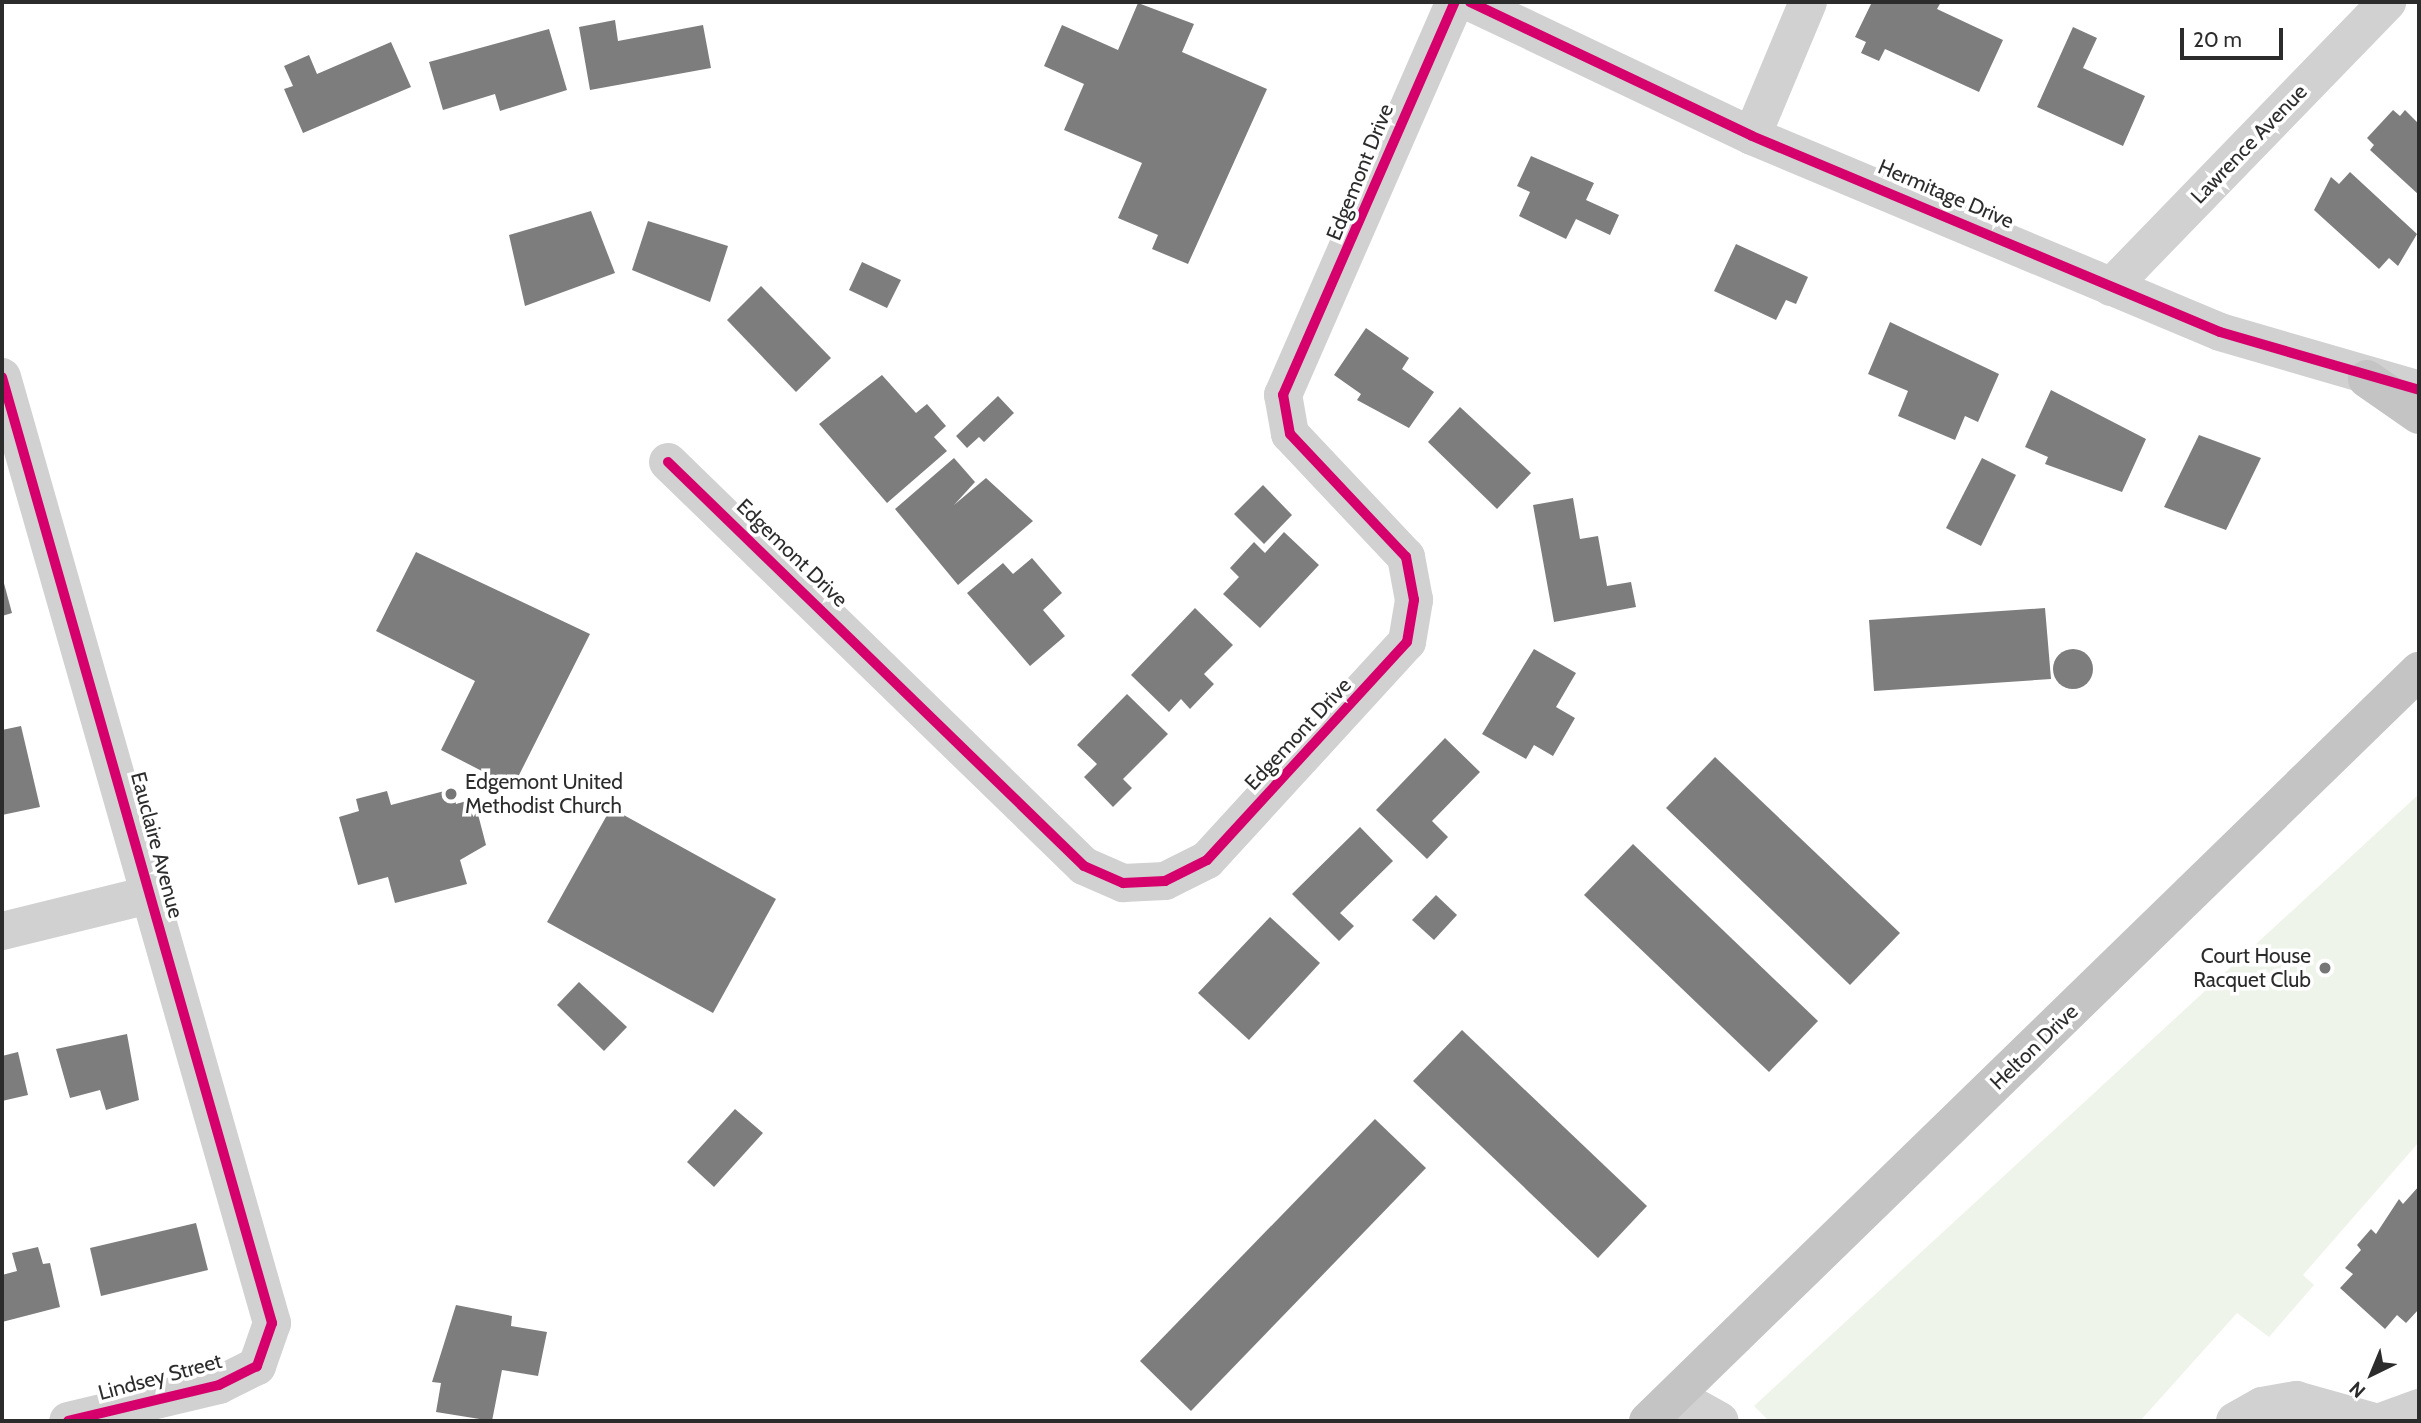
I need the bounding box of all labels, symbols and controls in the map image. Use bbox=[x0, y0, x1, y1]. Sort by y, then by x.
scale bar bbox=[2183, 14, 2286, 58]
text: 20 m bbox=[2193, 27, 2242, 52]
street label: Lawrence Avenue bbox=[2186, 79, 2312, 209]
street label: Edgemont Drive bbox=[1321, 100, 1399, 244]
street label: Hermitage Drive bbox=[1874, 154, 2018, 234]
street label: Edgemont Drive bbox=[731, 494, 853, 612]
street label: Edgemont Drive bbox=[1239, 673, 1357, 795]
street label: Eauclaire Avenue bbox=[125, 769, 189, 921]
place label: Edgemont United Methodist Church bbox=[465, 769, 623, 819]
marker: Edgemont United Methodist Church bbox=[443, 786, 459, 802]
place label: Court House Racquet Club bbox=[2193, 943, 2311, 993]
marker: Court House Racquet Club bbox=[2317, 960, 2333, 976]
street label: Helton Drive bbox=[1985, 999, 2083, 1095]
north arrow bbox=[2337, 1339, 2407, 1409]
street label: Lindsey Street bbox=[95, 1348, 225, 1406]
text: N bbox=[2345, 1377, 2370, 1403]

